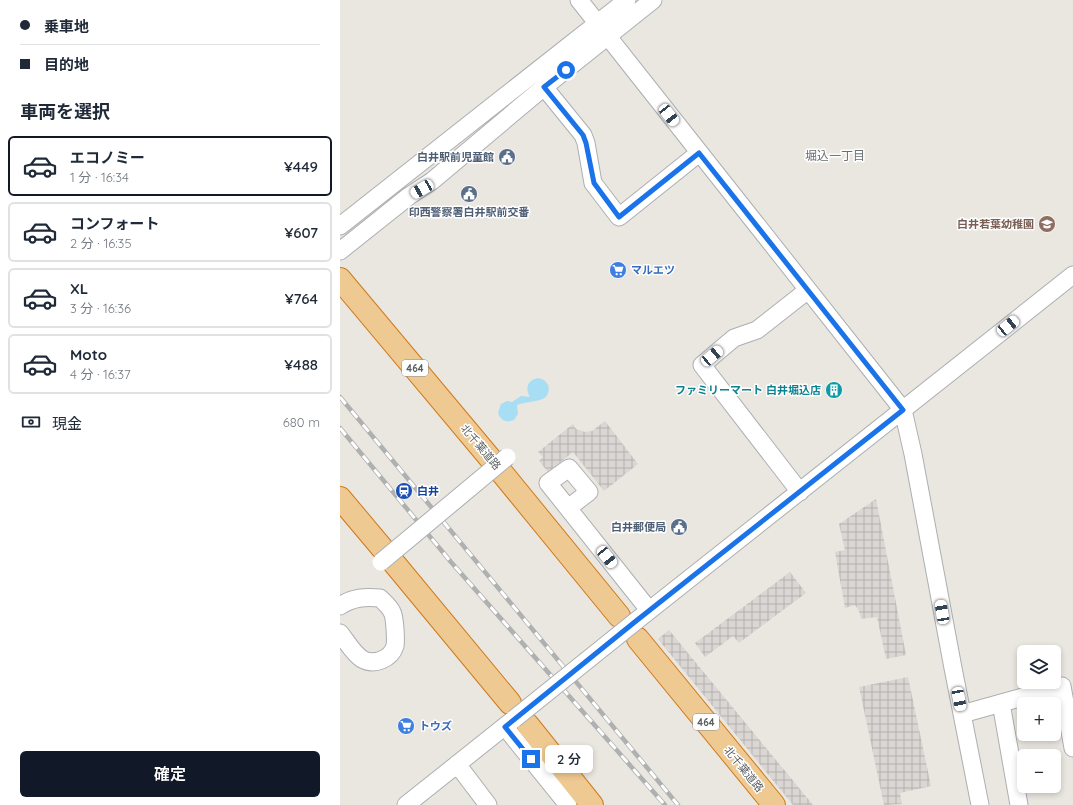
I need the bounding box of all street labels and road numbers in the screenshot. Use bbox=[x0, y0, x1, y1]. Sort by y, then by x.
road number: 464 bbox=[402, 360, 428, 376]
street label: 北千葉道路 bbox=[458, 421, 504, 473]
road number: 464 bbox=[693, 714, 719, 730]
street label: 北千葉道路 bbox=[721, 743, 767, 795]

